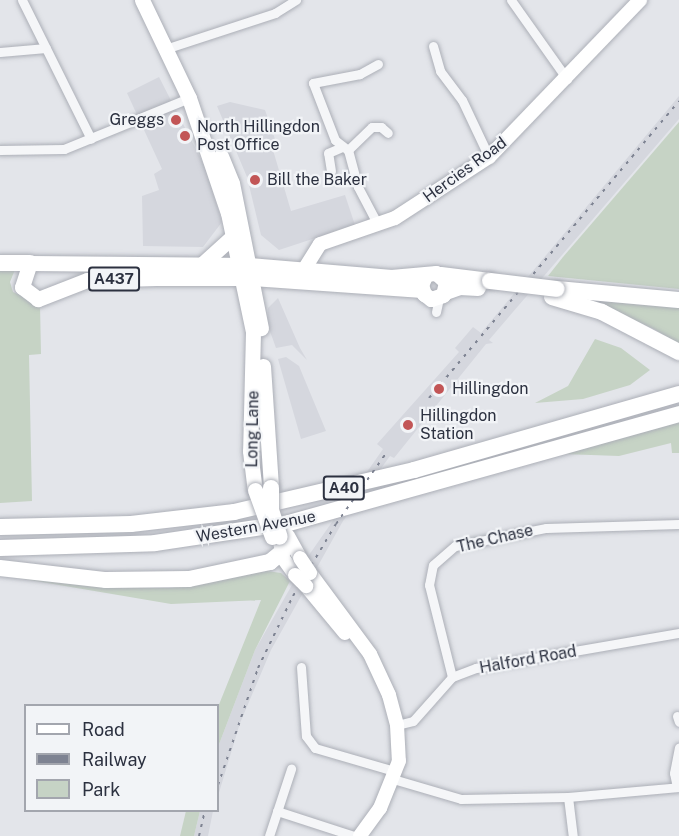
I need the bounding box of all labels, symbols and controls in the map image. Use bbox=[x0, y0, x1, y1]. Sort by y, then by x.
place label: Greggs bbox=[110, 110, 164, 130]
marker: Greggs bbox=[169, 113, 183, 127]
place label: North Hillingdon Post Office bbox=[197, 117, 320, 155]
marker: North Hillingdon Post Office bbox=[178, 129, 192, 143]
street label: Hercies Road bbox=[419, 133, 511, 207]
place label: Bill the Baker bbox=[267, 170, 367, 190]
marker: Bill the Baker bbox=[248, 173, 262, 187]
road number: A437 bbox=[87, 267, 141, 291]
place label: Hillingdon bbox=[452, 379, 529, 399]
marker: Hillingdon bbox=[430, 380, 448, 398]
street label: Long Lane bbox=[243, 390, 263, 468]
place label: Hillingdon Station bbox=[420, 406, 497, 444]
marker: Hillingdon Station bbox=[401, 418, 415, 432]
road number: A40 bbox=[322, 476, 366, 500]
street label: Western Avenue bbox=[195, 507, 317, 547]
street label: The Chase bbox=[455, 521, 535, 557]
street label: Halford Road bbox=[478, 642, 578, 678]
legend bbox=[24, 704, 219, 812]
text: Road bbox=[82, 719, 125, 740]
text: Railway bbox=[82, 749, 147, 770]
text: Park bbox=[82, 779, 120, 800]

